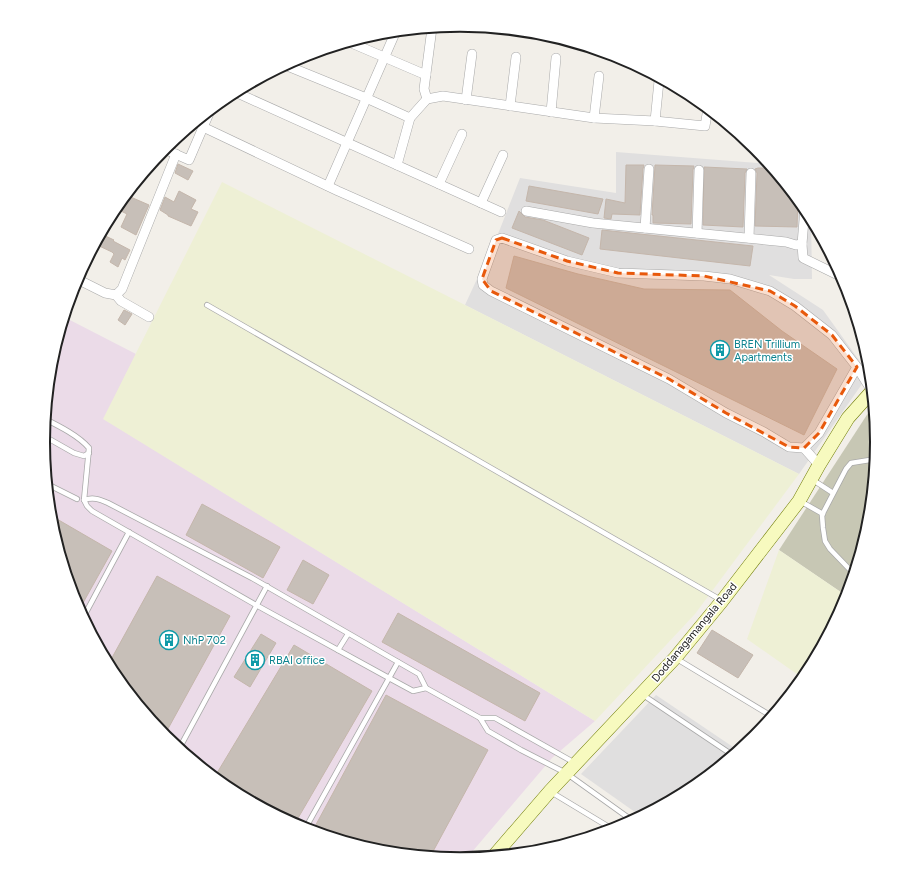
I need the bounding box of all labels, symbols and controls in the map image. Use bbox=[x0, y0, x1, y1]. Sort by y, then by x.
place label: BREN Trillium Apartments bbox=[734, 338, 800, 364]
building icon: BREN Trillium Apartments bbox=[709, 339, 731, 361]
street label: Doddanagamangala Road bbox=[649, 580, 740, 685]
building icon: NhP 702 bbox=[158, 629, 180, 651]
place label: NhP 702 bbox=[183, 634, 226, 647]
building icon: RBAI office bbox=[244, 649, 266, 671]
place label: RBAI office bbox=[269, 654, 325, 667]

